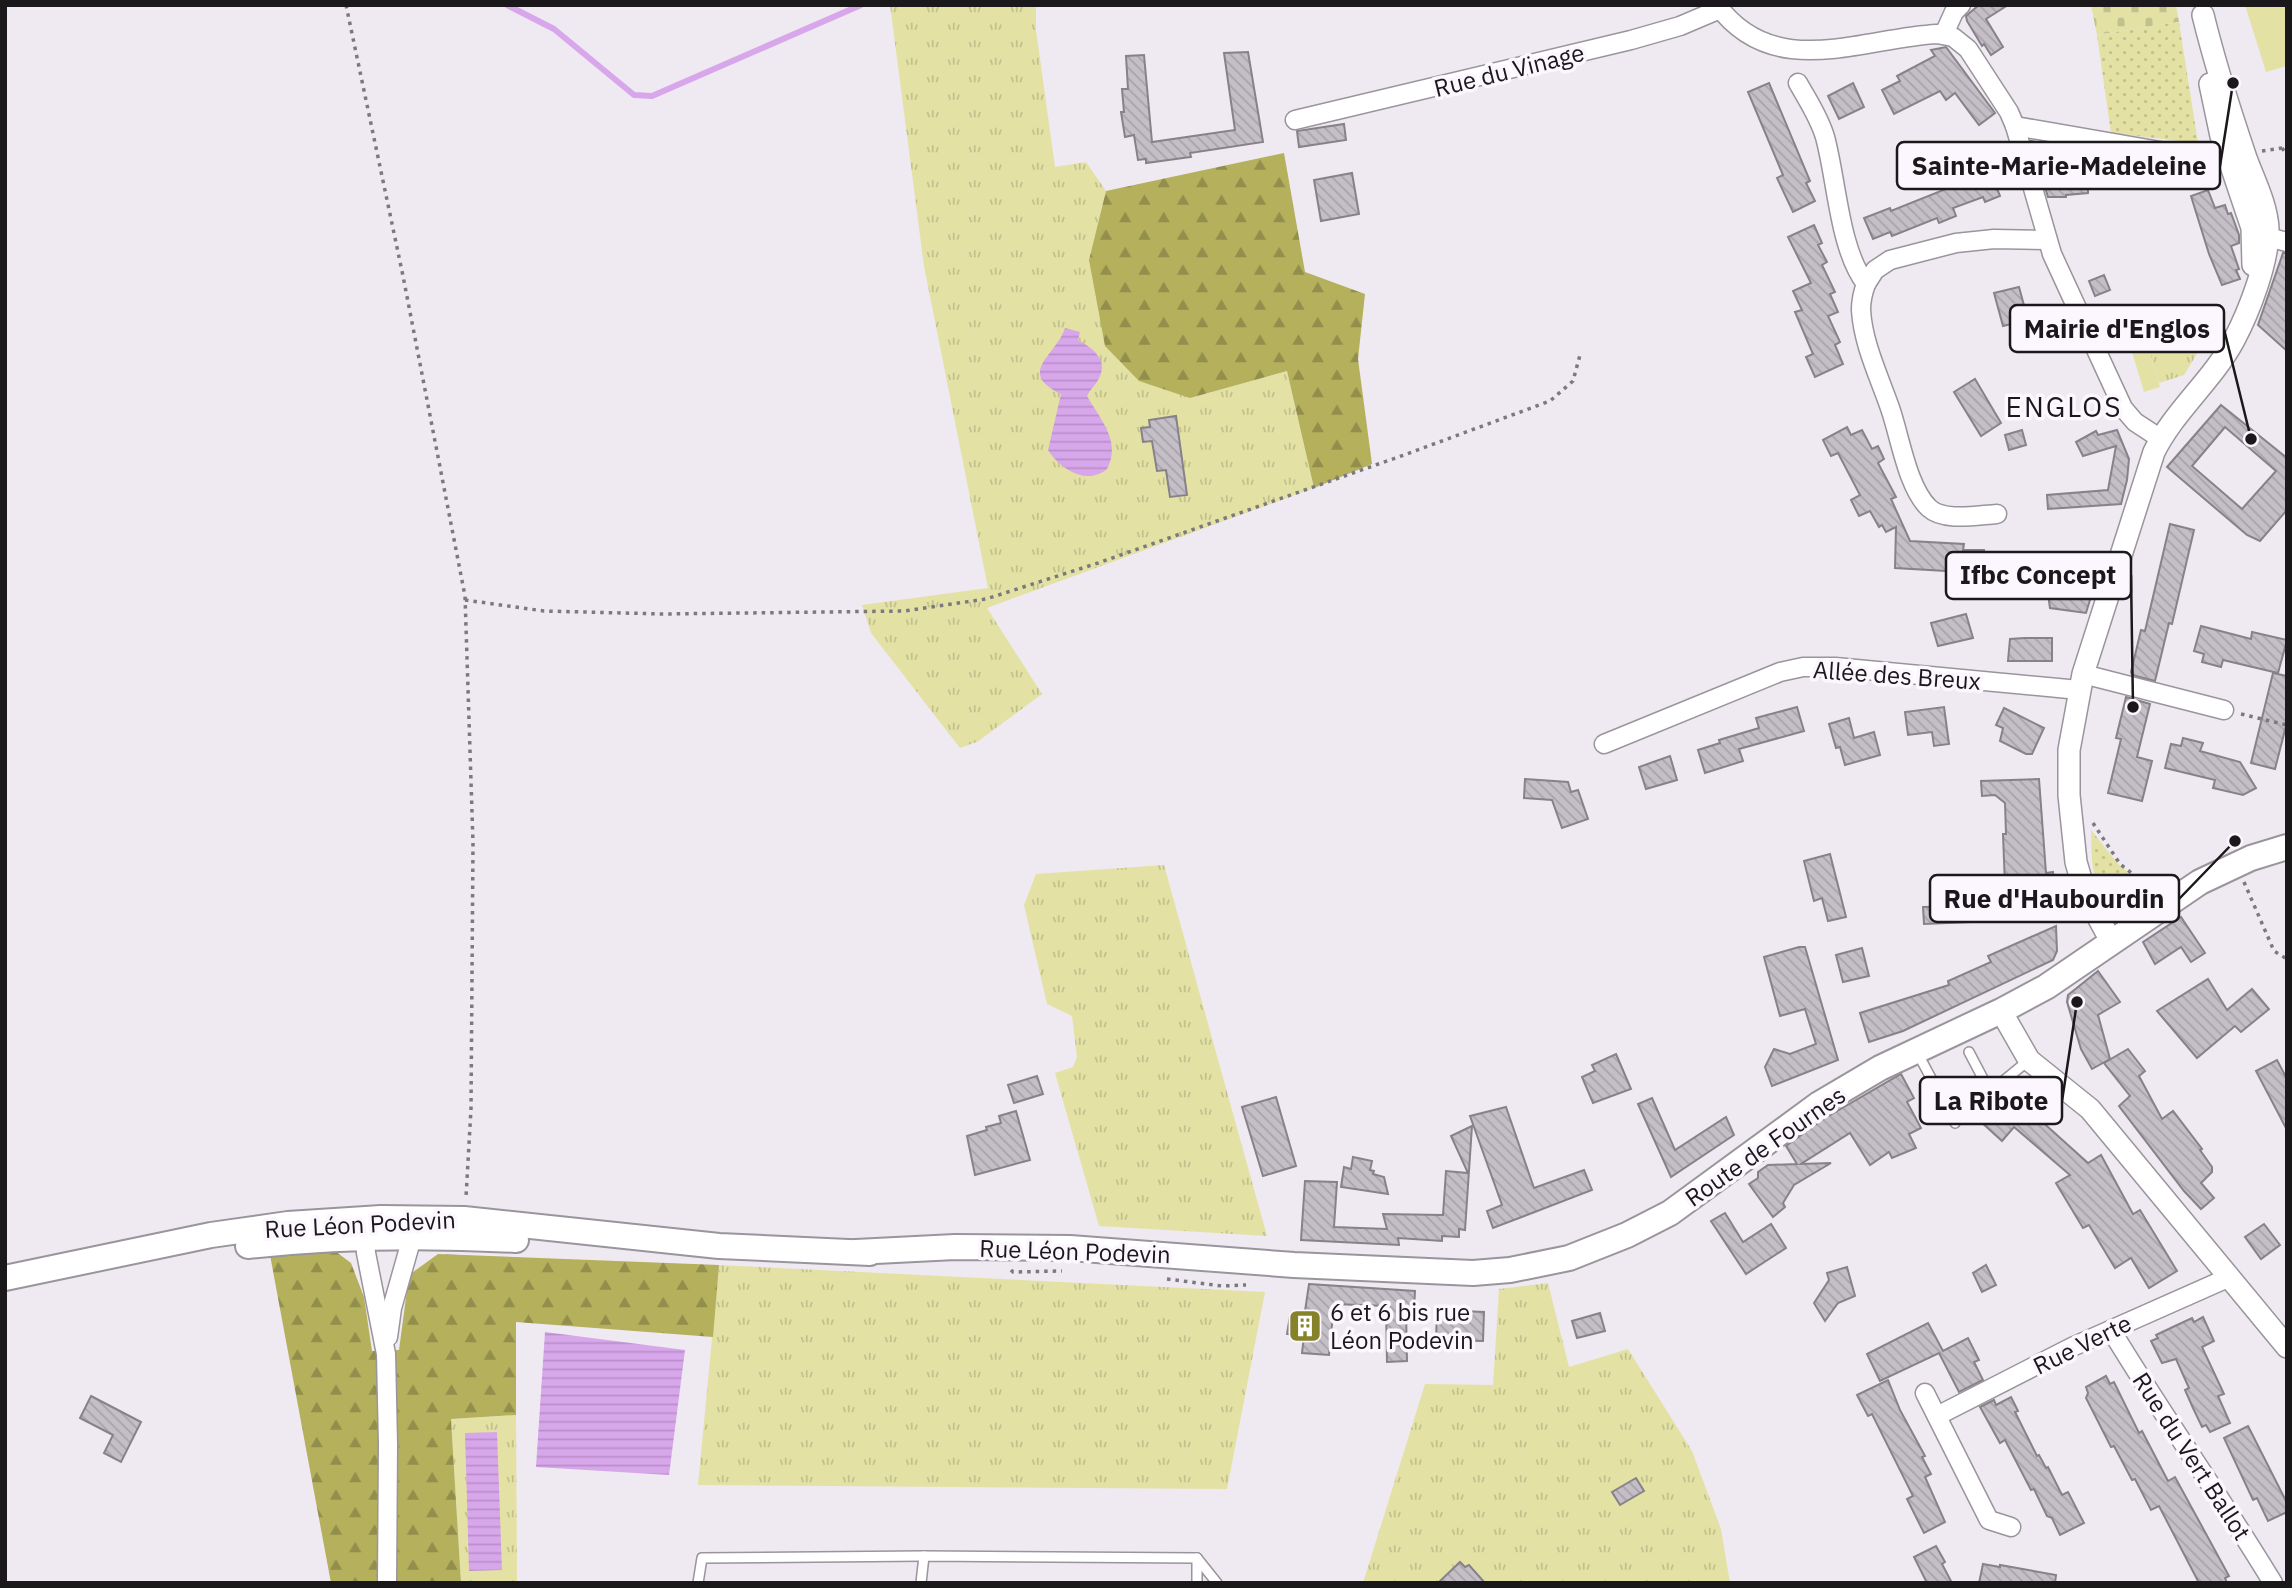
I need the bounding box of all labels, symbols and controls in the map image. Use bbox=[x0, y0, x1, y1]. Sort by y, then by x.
street label: Rue du Vinage bbox=[1430, 36, 1588, 104]
callout: Sainte-Marie-Madeleine bbox=[1897, 142, 2220, 189]
text: Sainte-Marie-Madeleine bbox=[1911, 148, 2207, 182]
callout: Mairie d'Englos bbox=[2010, 305, 2224, 352]
text: Mairie d'Englos bbox=[2024, 311, 2210, 345]
district label: ENGLOS bbox=[2006, 388, 2122, 425]
callout: Ifbc Concept bbox=[1946, 552, 2131, 599]
text: Ifbc Concept bbox=[1960, 557, 2116, 591]
street label: Allée des Breux bbox=[1812, 653, 1982, 697]
callout: Rue d'Haubourdin bbox=[1930, 875, 2179, 922]
text: Rue d'Haubourdin bbox=[1944, 881, 2164, 915]
callout: La Ribote bbox=[1920, 1077, 2062, 1124]
street label: Route de Fournes bbox=[1678, 1079, 1852, 1213]
text: La Ribote bbox=[1934, 1083, 2048, 1117]
street label: Rue Léon Podevin bbox=[264, 1203, 456, 1245]
street label: Rue Léon Podevin bbox=[979, 1232, 1171, 1270]
place label: 6 et 6 bis rue Léon Podevin bbox=[1330, 1296, 1474, 1356]
building icon: 6 et 6 bis rue Léon Podevin bbox=[1286, 1307, 1324, 1345]
street label: Rue Verte bbox=[2028, 1307, 2136, 1381]
street label: Rue du Vert Ballot bbox=[2126, 1366, 2258, 1546]

